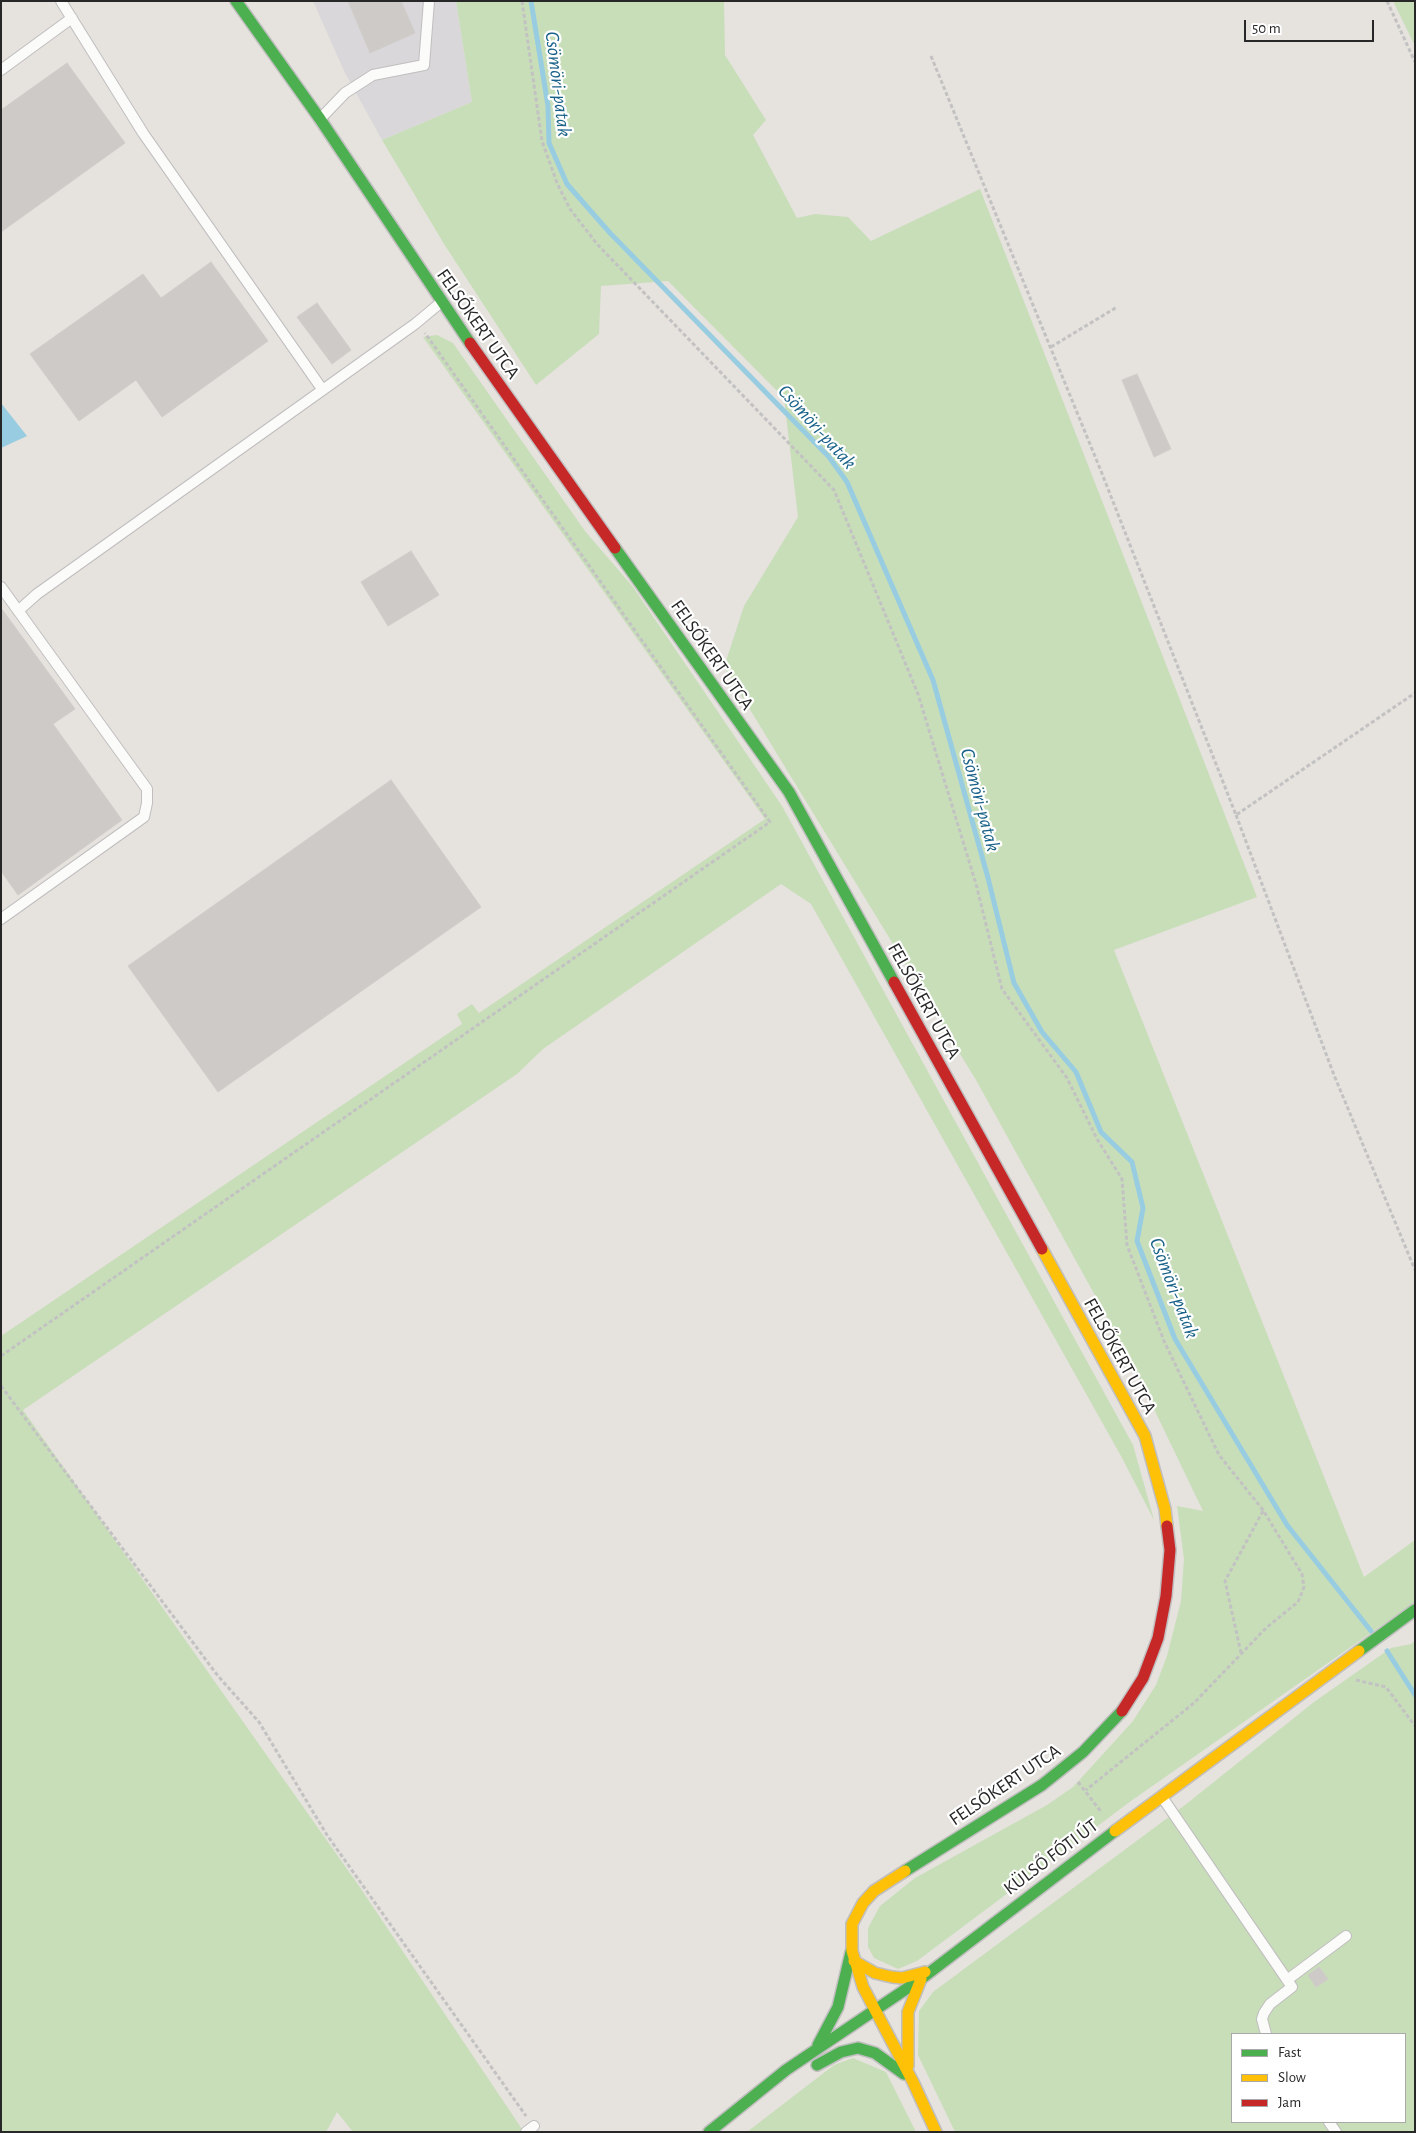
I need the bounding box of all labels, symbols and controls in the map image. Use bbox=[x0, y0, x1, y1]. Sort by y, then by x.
scale bar bbox=[1246, 10, 1376, 42]
text: 50 m bbox=[1252, 21, 1281, 36]
water label: Csömöri-patak bbox=[540, 30, 576, 138]
street label: FELSŐKERT UTCA bbox=[432, 264, 524, 384]
water label: Csömöri-patak bbox=[773, 380, 861, 474]
street label: FELSŐKERT UTCA bbox=[666, 595, 758, 715]
water label: Csömöri-patak bbox=[955, 746, 1005, 854]
street label: FELSŐKERT UTCA bbox=[883, 939, 965, 1063]
water label: Csömöri-patak bbox=[1144, 1234, 1204, 1342]
street label: FELSŐKERT UTCA bbox=[1079, 1294, 1161, 1418]
street label: FELSŐKERT UTCA bbox=[945, 1739, 1065, 1831]
street label: KÜLSŐ FÓTI ÚT bbox=[999, 1814, 1103, 1900]
legend bbox=[1231, 2033, 1406, 2123]
text: Fast bbox=[1278, 2045, 1301, 2060]
text: Slow bbox=[1278, 2070, 1306, 2085]
text: Jam bbox=[1278, 2095, 1301, 2110]

